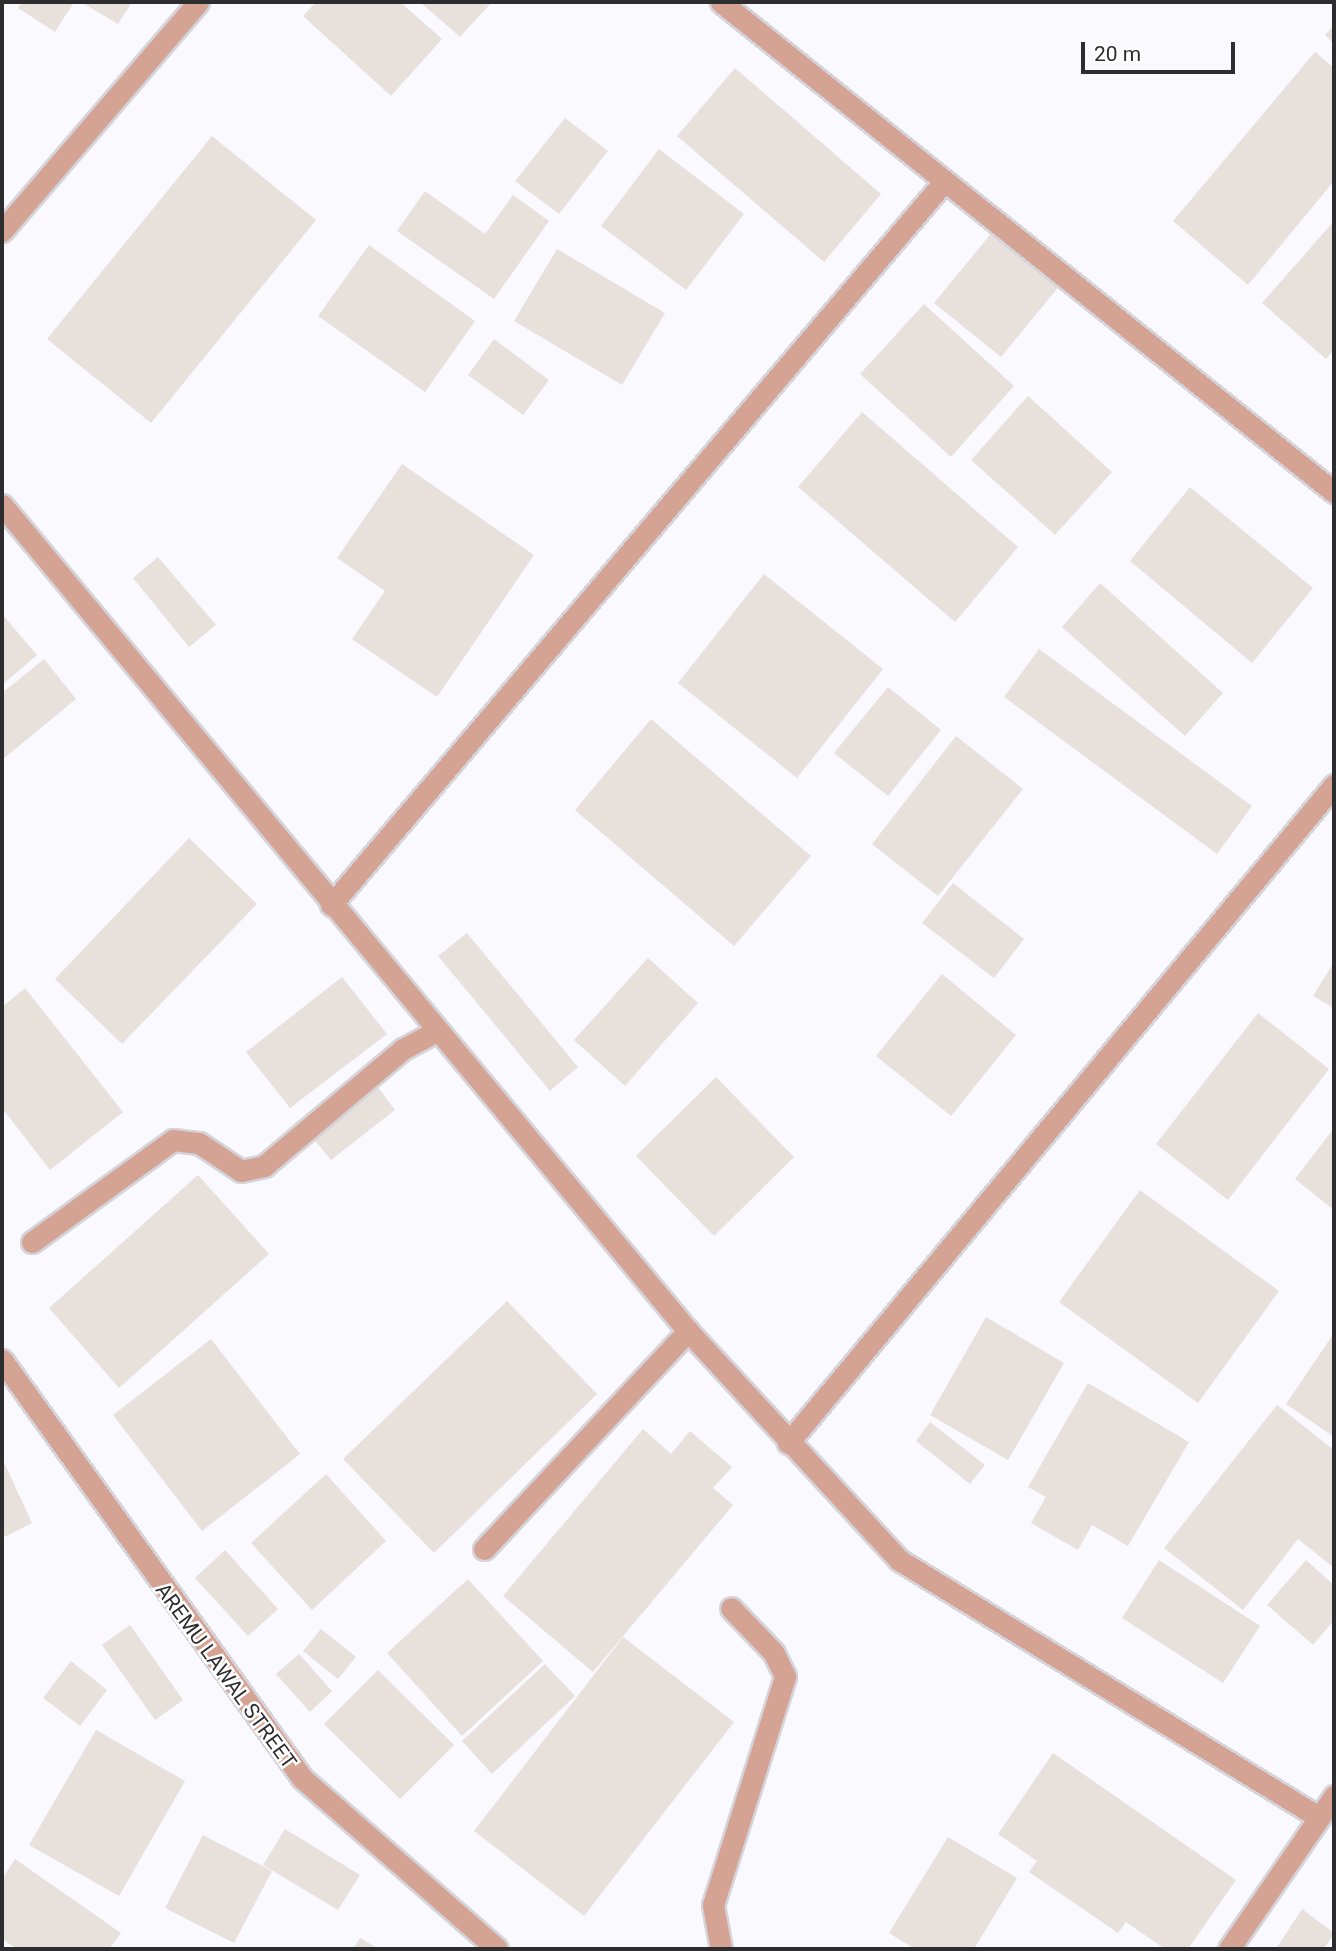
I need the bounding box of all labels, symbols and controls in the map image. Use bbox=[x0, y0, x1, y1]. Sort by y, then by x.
scale bar bbox=[1084, 28, 1238, 72]
text: 20 m bbox=[1094, 42, 1141, 66]
street label: AREMU LAWAL STREET bbox=[150, 1578, 302, 1774]

